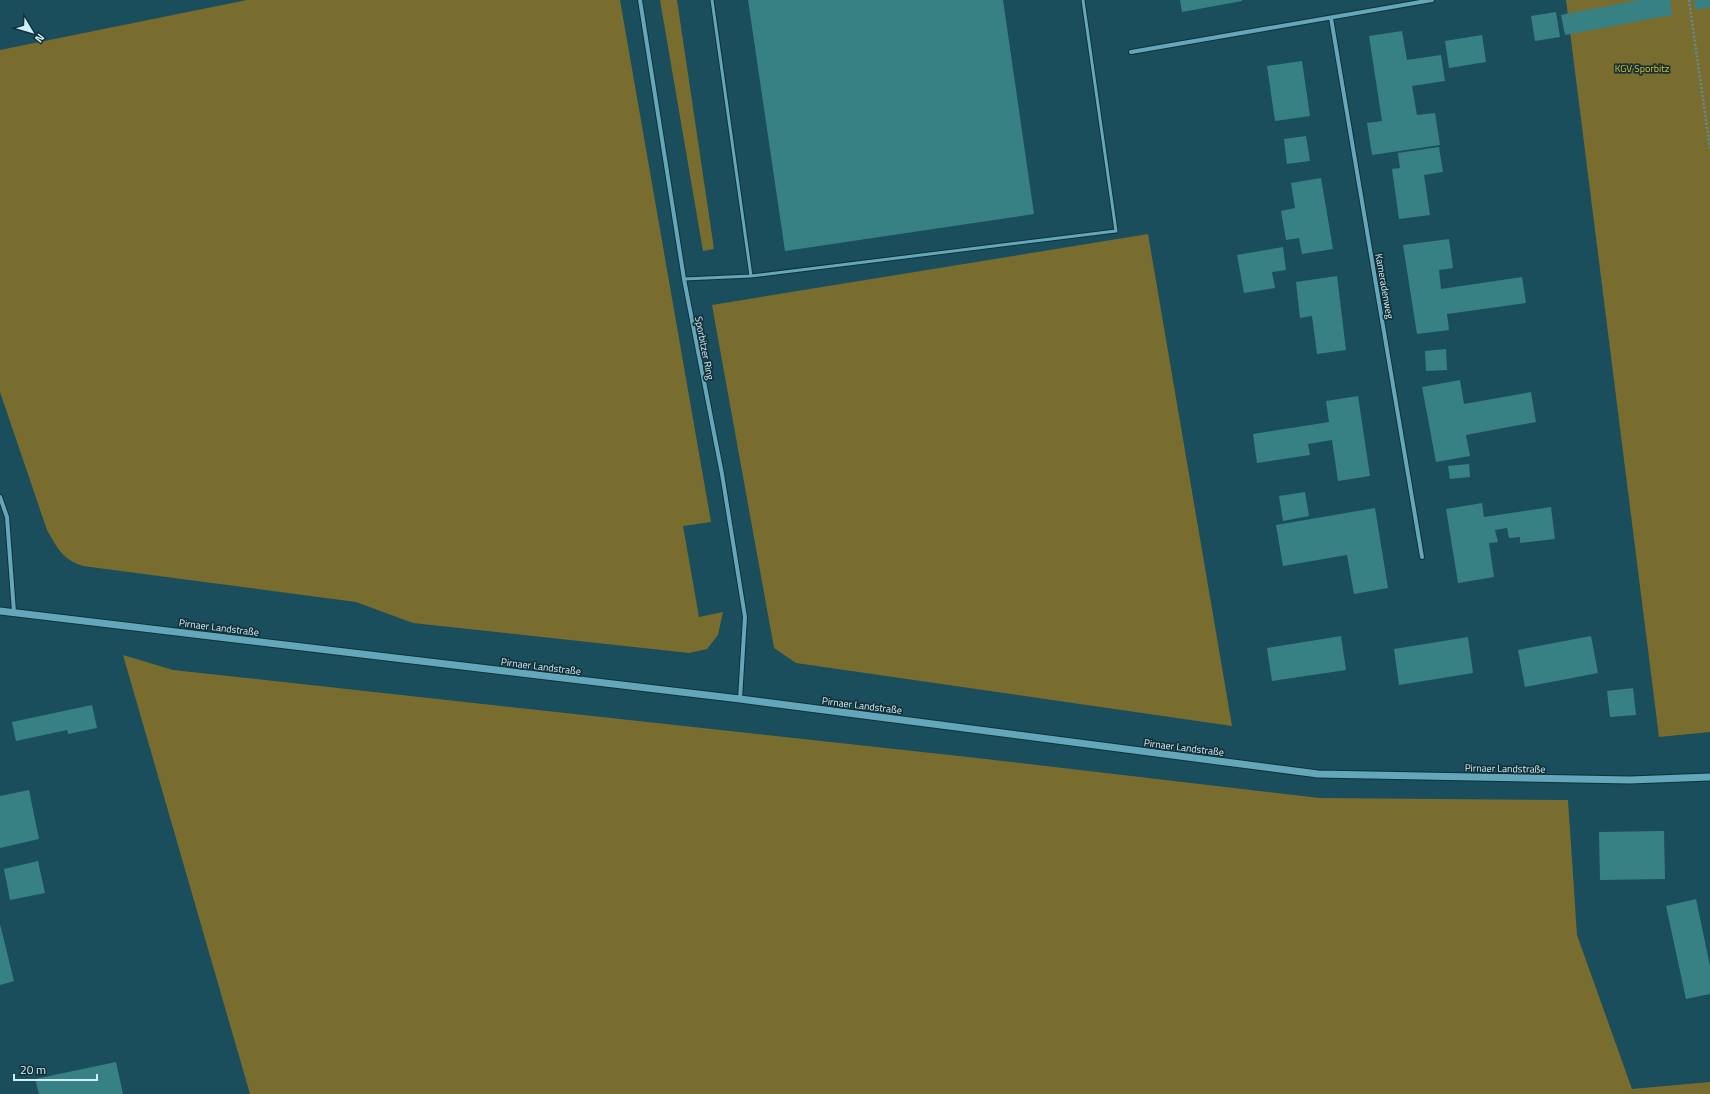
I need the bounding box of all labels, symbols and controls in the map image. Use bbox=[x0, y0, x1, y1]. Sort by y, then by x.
north arrow bbox=[12, 12, 52, 52]
text: N bbox=[31, 30, 49, 46]
park label: KGV Sporbitz bbox=[1615, 61, 1670, 76]
street label: Kameradenweg bbox=[1371, 252, 1398, 320]
street label: Sporbitzer Ring bbox=[691, 315, 718, 381]
street label: Pirnaer Landstraße bbox=[178, 615, 260, 640]
street label: Pirnaer Landstraße bbox=[500, 654, 582, 679]
street label: Pirnaer Landstraße bbox=[821, 693, 903, 718]
street label: Pirnaer Landstraße bbox=[1143, 735, 1225, 760]
street label: Pirnaer Landstraße bbox=[1465, 760, 1545, 777]
scale bar bbox=[14, 1056, 97, 1082]
text: 20 m bbox=[20, 1060, 46, 1079]

